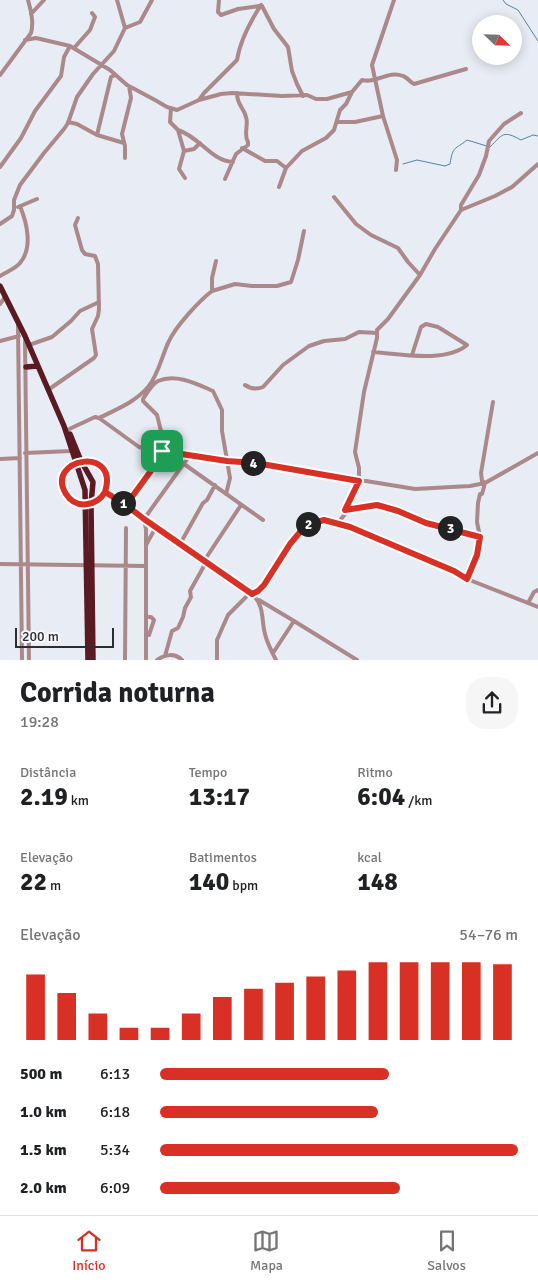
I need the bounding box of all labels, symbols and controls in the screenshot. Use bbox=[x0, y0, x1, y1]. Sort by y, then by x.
north arrow bbox=[472, 15, 522, 65]
map controls bbox=[472, 15, 522, 65]
pin bbox=[141, 430, 183, 472]
icon: arrive bbox=[148, 437, 176, 465]
pin: 4 bbox=[240, 450, 266, 476]
text: 4 bbox=[250, 455, 257, 472]
pin: 1 bbox=[110, 490, 136, 516]
text: 1 bbox=[120, 495, 127, 512]
pin: 2 bbox=[296, 512, 320, 536]
text: 2 bbox=[305, 516, 312, 533]
pin: 3 bbox=[438, 516, 462, 540]
text: 3 bbox=[447, 520, 454, 537]
scale bar bbox=[15, 625, 114, 648]
text: 200 m bbox=[22, 628, 59, 645]
text: Corrida noturna bbox=[20, 676, 215, 710]
button: share bbox=[466, 677, 518, 729]
text: 19:28 bbox=[20, 712, 59, 732]
text: Distância bbox=[20, 764, 76, 781]
text: Tempo bbox=[189, 764, 227, 781]
text: Ritmo bbox=[357, 764, 393, 781]
text: 2.19 bbox=[20, 781, 68, 812]
text: 13:17 bbox=[189, 781, 250, 812]
text: 6:04 bbox=[357, 781, 405, 812]
text: km bbox=[68, 792, 89, 809]
text: /km bbox=[405, 792, 432, 809]
text: Elevação bbox=[20, 849, 73, 866]
text: Batimentos bbox=[189, 849, 257, 866]
text: kcal bbox=[357, 849, 382, 866]
text: 22 bbox=[20, 866, 47, 897]
text: 140 bbox=[189, 866, 229, 897]
text: 148 bbox=[357, 866, 398, 897]
text: m bbox=[47, 877, 61, 894]
text: bpm bbox=[229, 877, 258, 894]
text: Elevação bbox=[20, 925, 81, 945]
text: 54–76 m bbox=[459, 925, 518, 945]
text: 500 m bbox=[20, 1064, 62, 1084]
text: 6:13 bbox=[100, 1064, 130, 1084]
text: 1.0 km bbox=[20, 1102, 67, 1122]
text: 6:18 bbox=[100, 1102, 130, 1122]
text: 1.5 km bbox=[20, 1140, 67, 1160]
text: 5:34 bbox=[100, 1140, 130, 1160]
text: 2.0 km bbox=[20, 1178, 67, 1198]
text: 6:09 bbox=[100, 1178, 130, 1198]
tab: Início bbox=[72, 1227, 106, 1274]
tab: Mapa bbox=[250, 1227, 283, 1274]
tab: Salvos bbox=[427, 1227, 466, 1274]

